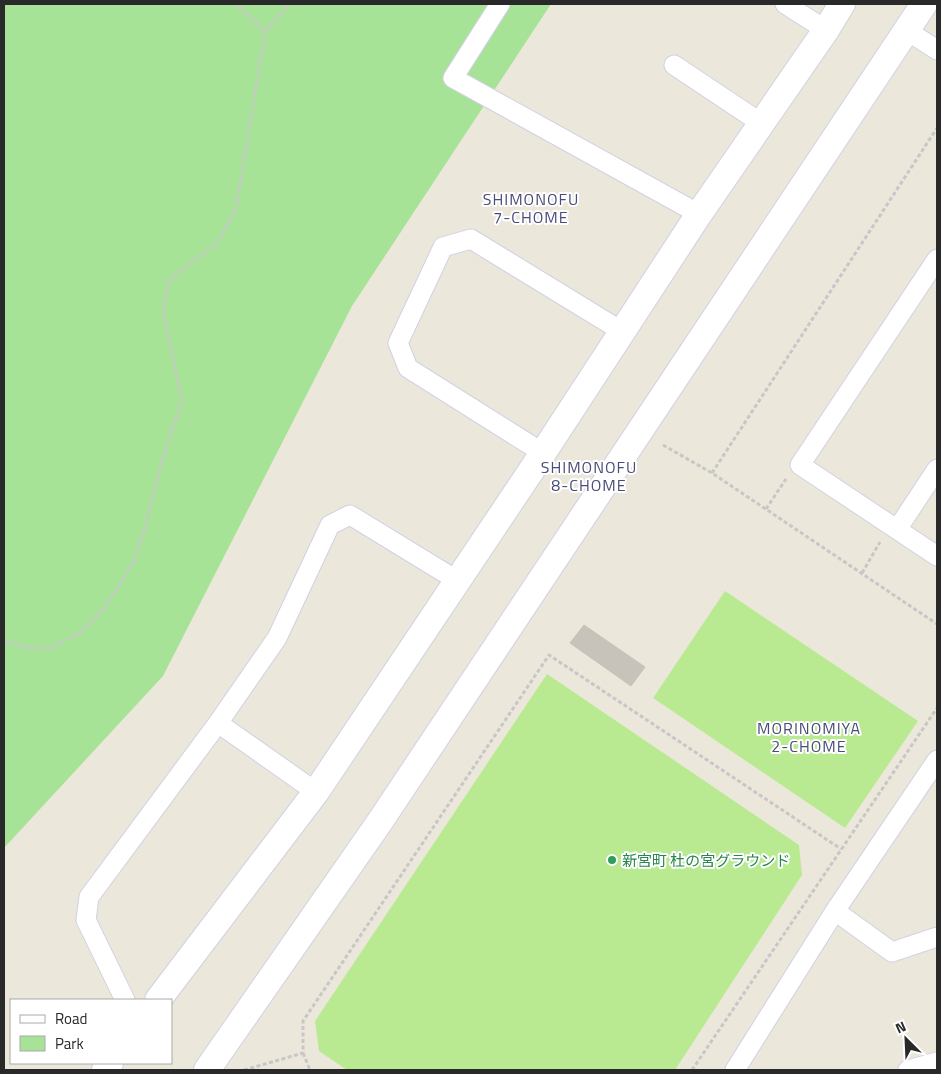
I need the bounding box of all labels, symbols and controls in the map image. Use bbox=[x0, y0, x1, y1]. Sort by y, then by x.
district label: SHIMONOFU 7-CHOME bbox=[483, 187, 579, 229]
district label: SHIMONOFU 8-CHOME bbox=[541, 455, 637, 497]
district label: MORINOMIYA 2-CHOME bbox=[757, 716, 861, 758]
place label: 新宮町 杜の宮グラウンド bbox=[622, 849, 790, 872]
marker: 新宮町 杜の宮グラウンド bbox=[606, 854, 618, 866]
legend bbox=[10, 999, 172, 1064]
text: Road bbox=[55, 1007, 87, 1030]
north arrow bbox=[881, 1014, 931, 1064]
text: N bbox=[892, 1015, 909, 1038]
text: Park bbox=[55, 1032, 84, 1055]

